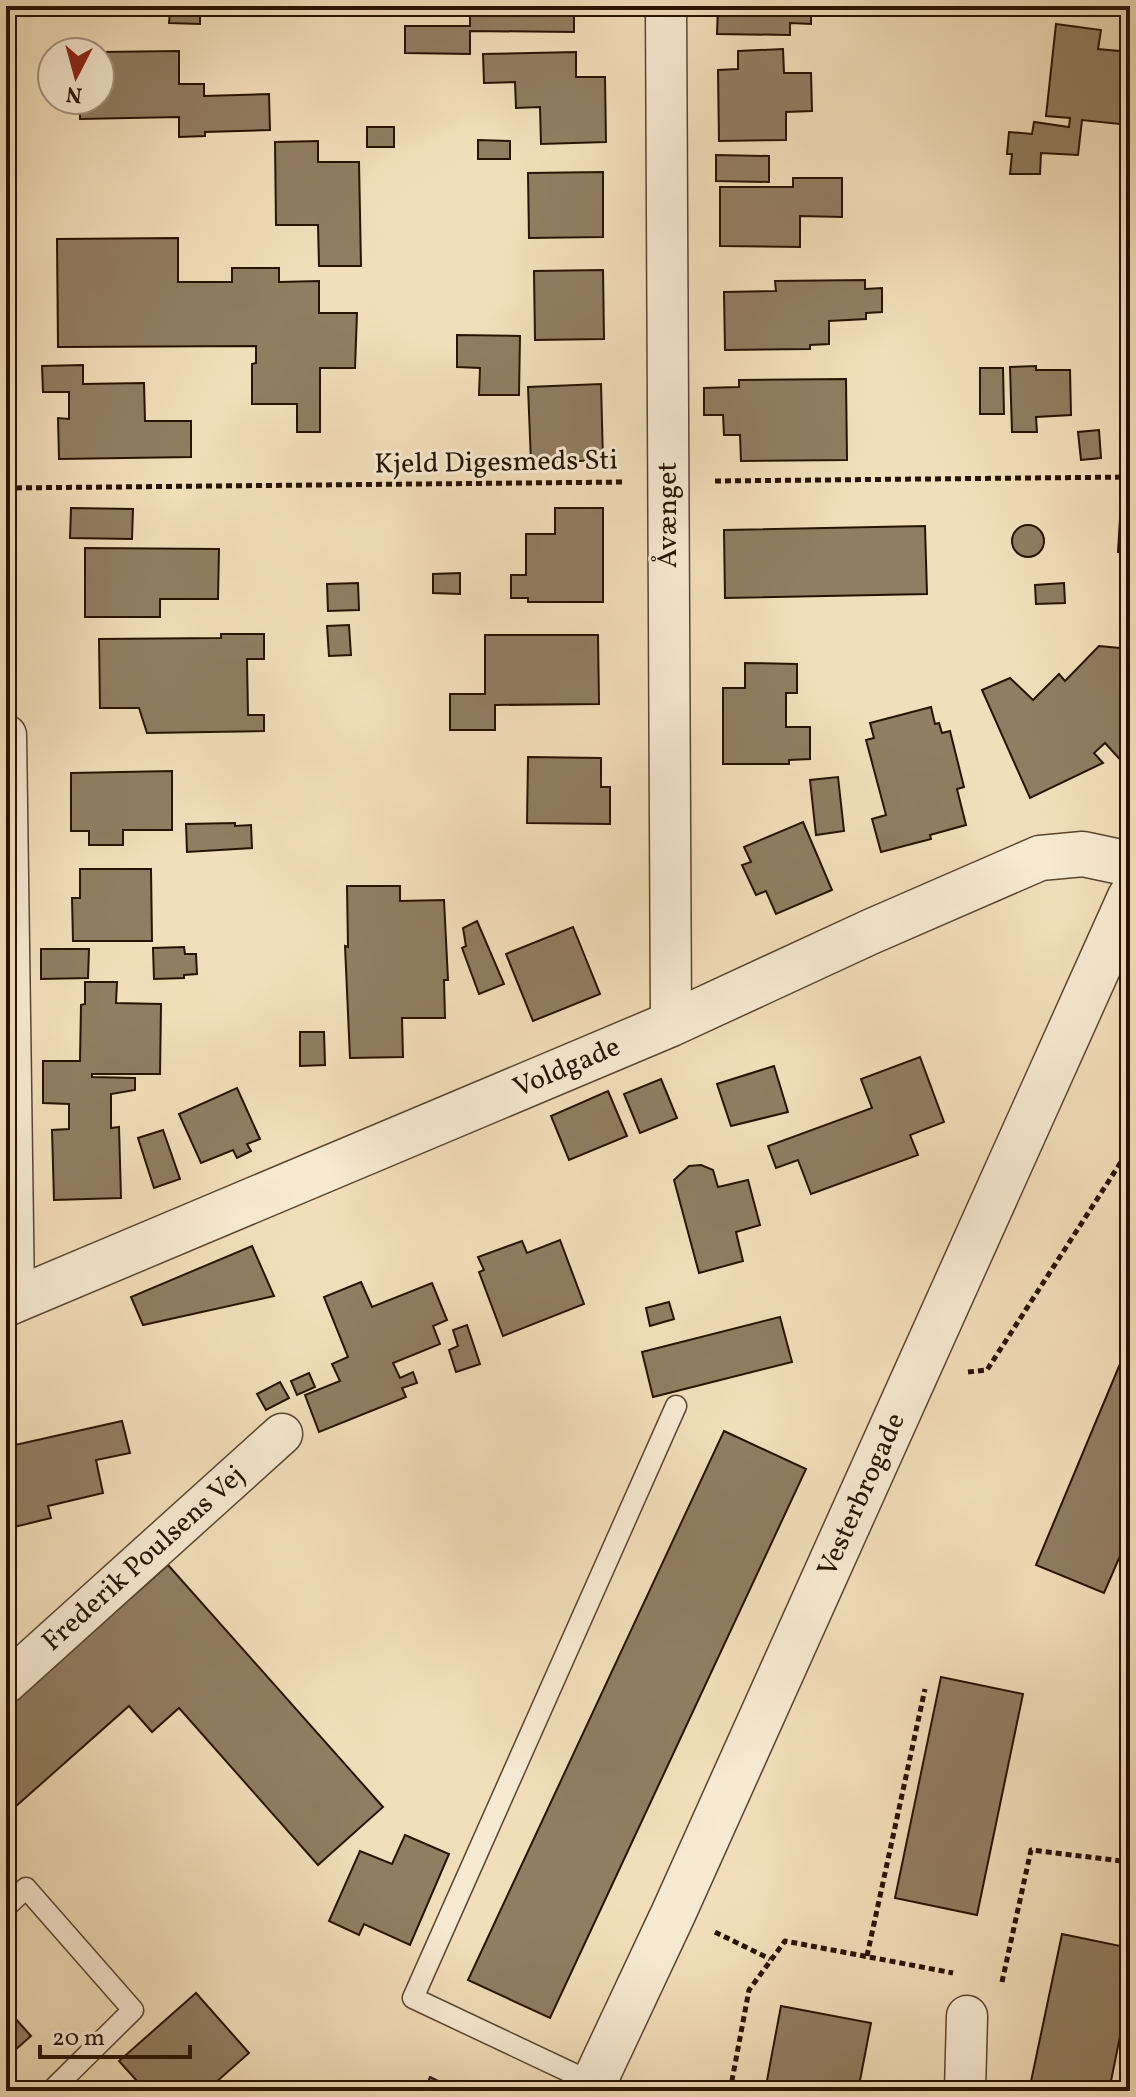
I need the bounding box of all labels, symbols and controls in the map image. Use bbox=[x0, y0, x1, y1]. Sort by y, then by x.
north arrow bbox=[36, 36, 116, 116]
text: N bbox=[65, 77, 84, 110]
street label: Kjeld Digesmeds Sti bbox=[374, 441, 618, 485]
street label: Åvænget bbox=[649, 462, 688, 568]
street label: Voldgade bbox=[508, 1028, 626, 1108]
street label: Vesterbrogade bbox=[808, 1407, 916, 1583]
street label: Frederik Poulsens Vej bbox=[34, 1457, 254, 1661]
scale bar bbox=[40, 2009, 190, 2059]
text: 20 m bbox=[52, 2022, 105, 2056]

